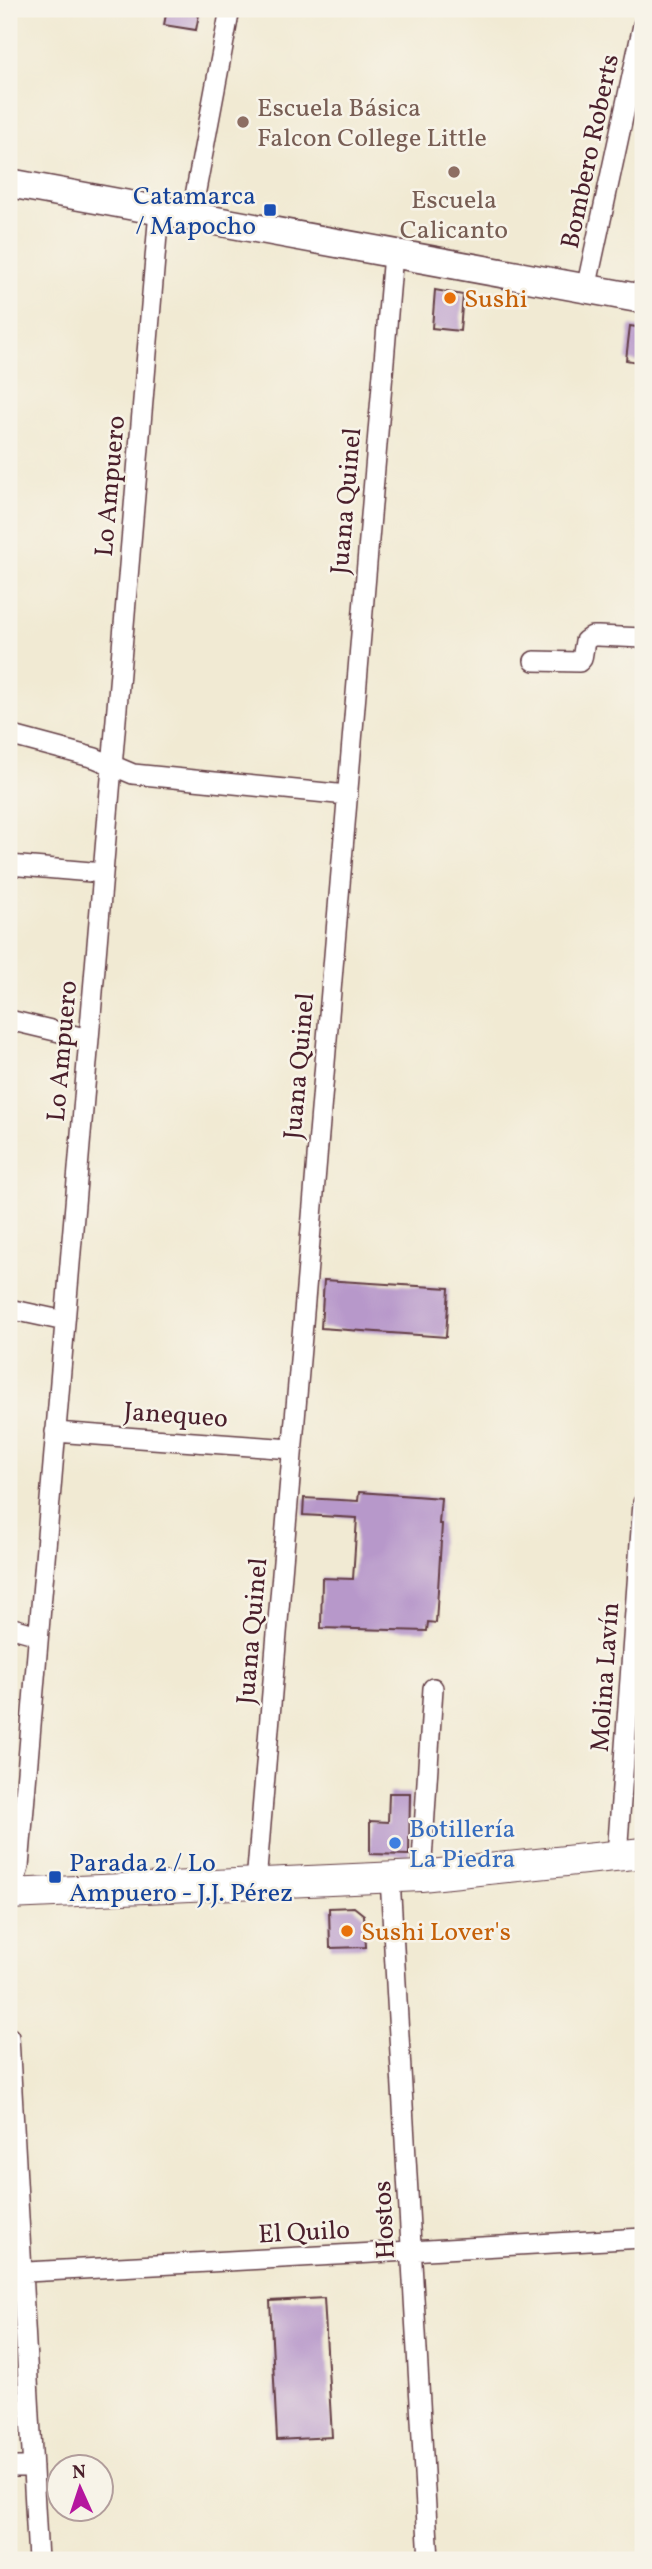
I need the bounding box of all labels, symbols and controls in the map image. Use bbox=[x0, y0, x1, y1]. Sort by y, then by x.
street label: Bombero Roberts bbox=[553, 51, 629, 252]
place label: Escuela Básica Falcon College Little bbox=[257, 91, 487, 157]
marker: Escuela Básica Falcon College Little bbox=[235, 114, 251, 130]
marker: Escuela Calicanto bbox=[446, 164, 462, 180]
place label: Catamarca / Mapocho bbox=[133, 179, 256, 245]
place label: Escuela Calicanto bbox=[400, 183, 508, 249]
marker: Catamarca / Mapocho bbox=[262, 202, 278, 218]
place label: Sushi bbox=[464, 282, 527, 318]
marker: Sushi bbox=[442, 290, 458, 306]
street label: Lo Ampuero bbox=[87, 414, 135, 558]
street label: Juana Quinel bbox=[323, 426, 371, 576]
street label: Lo Ampuero bbox=[39, 979, 87, 1123]
street label: Juana Quinel bbox=[276, 991, 324, 1141]
street label: Janequeo bbox=[123, 1394, 229, 1438]
street label: Juana Quinel bbox=[229, 1556, 277, 1706]
street label: Molina Lavín bbox=[583, 1601, 629, 1753]
place label: Botillería La Piedra bbox=[409, 1812, 516, 1878]
marker: Botillería La Piedra bbox=[387, 1835, 403, 1851]
place label: Parada 2 / Lo Ampuero - J.J. Pérez bbox=[69, 1846, 293, 1912]
marker: Parada 2 / Lo Ampuero - J.J. Pérez bbox=[47, 1869, 63, 1885]
place label: Sushi Lover's bbox=[361, 1915, 511, 1951]
marker: Sushi Lover's bbox=[339, 1923, 355, 1939]
street label: Hostos bbox=[365, 2180, 405, 2260]
street label: El Quilo bbox=[257, 2213, 351, 2253]
north arrow bbox=[46, 2454, 116, 2524]
text: N bbox=[72, 2460, 87, 2486]

